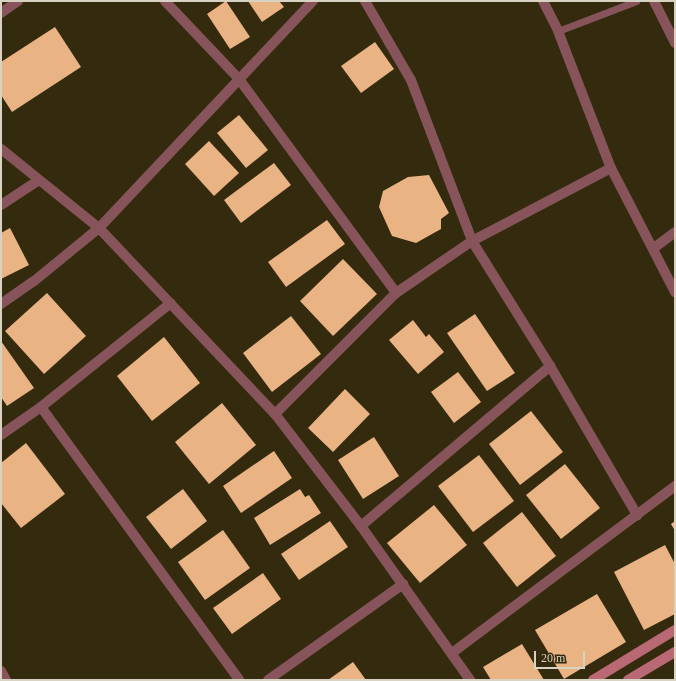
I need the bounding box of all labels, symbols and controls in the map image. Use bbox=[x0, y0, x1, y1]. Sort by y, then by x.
scale bar bbox=[536, 643, 587, 669]
text: 20 m bbox=[541, 651, 565, 665]

